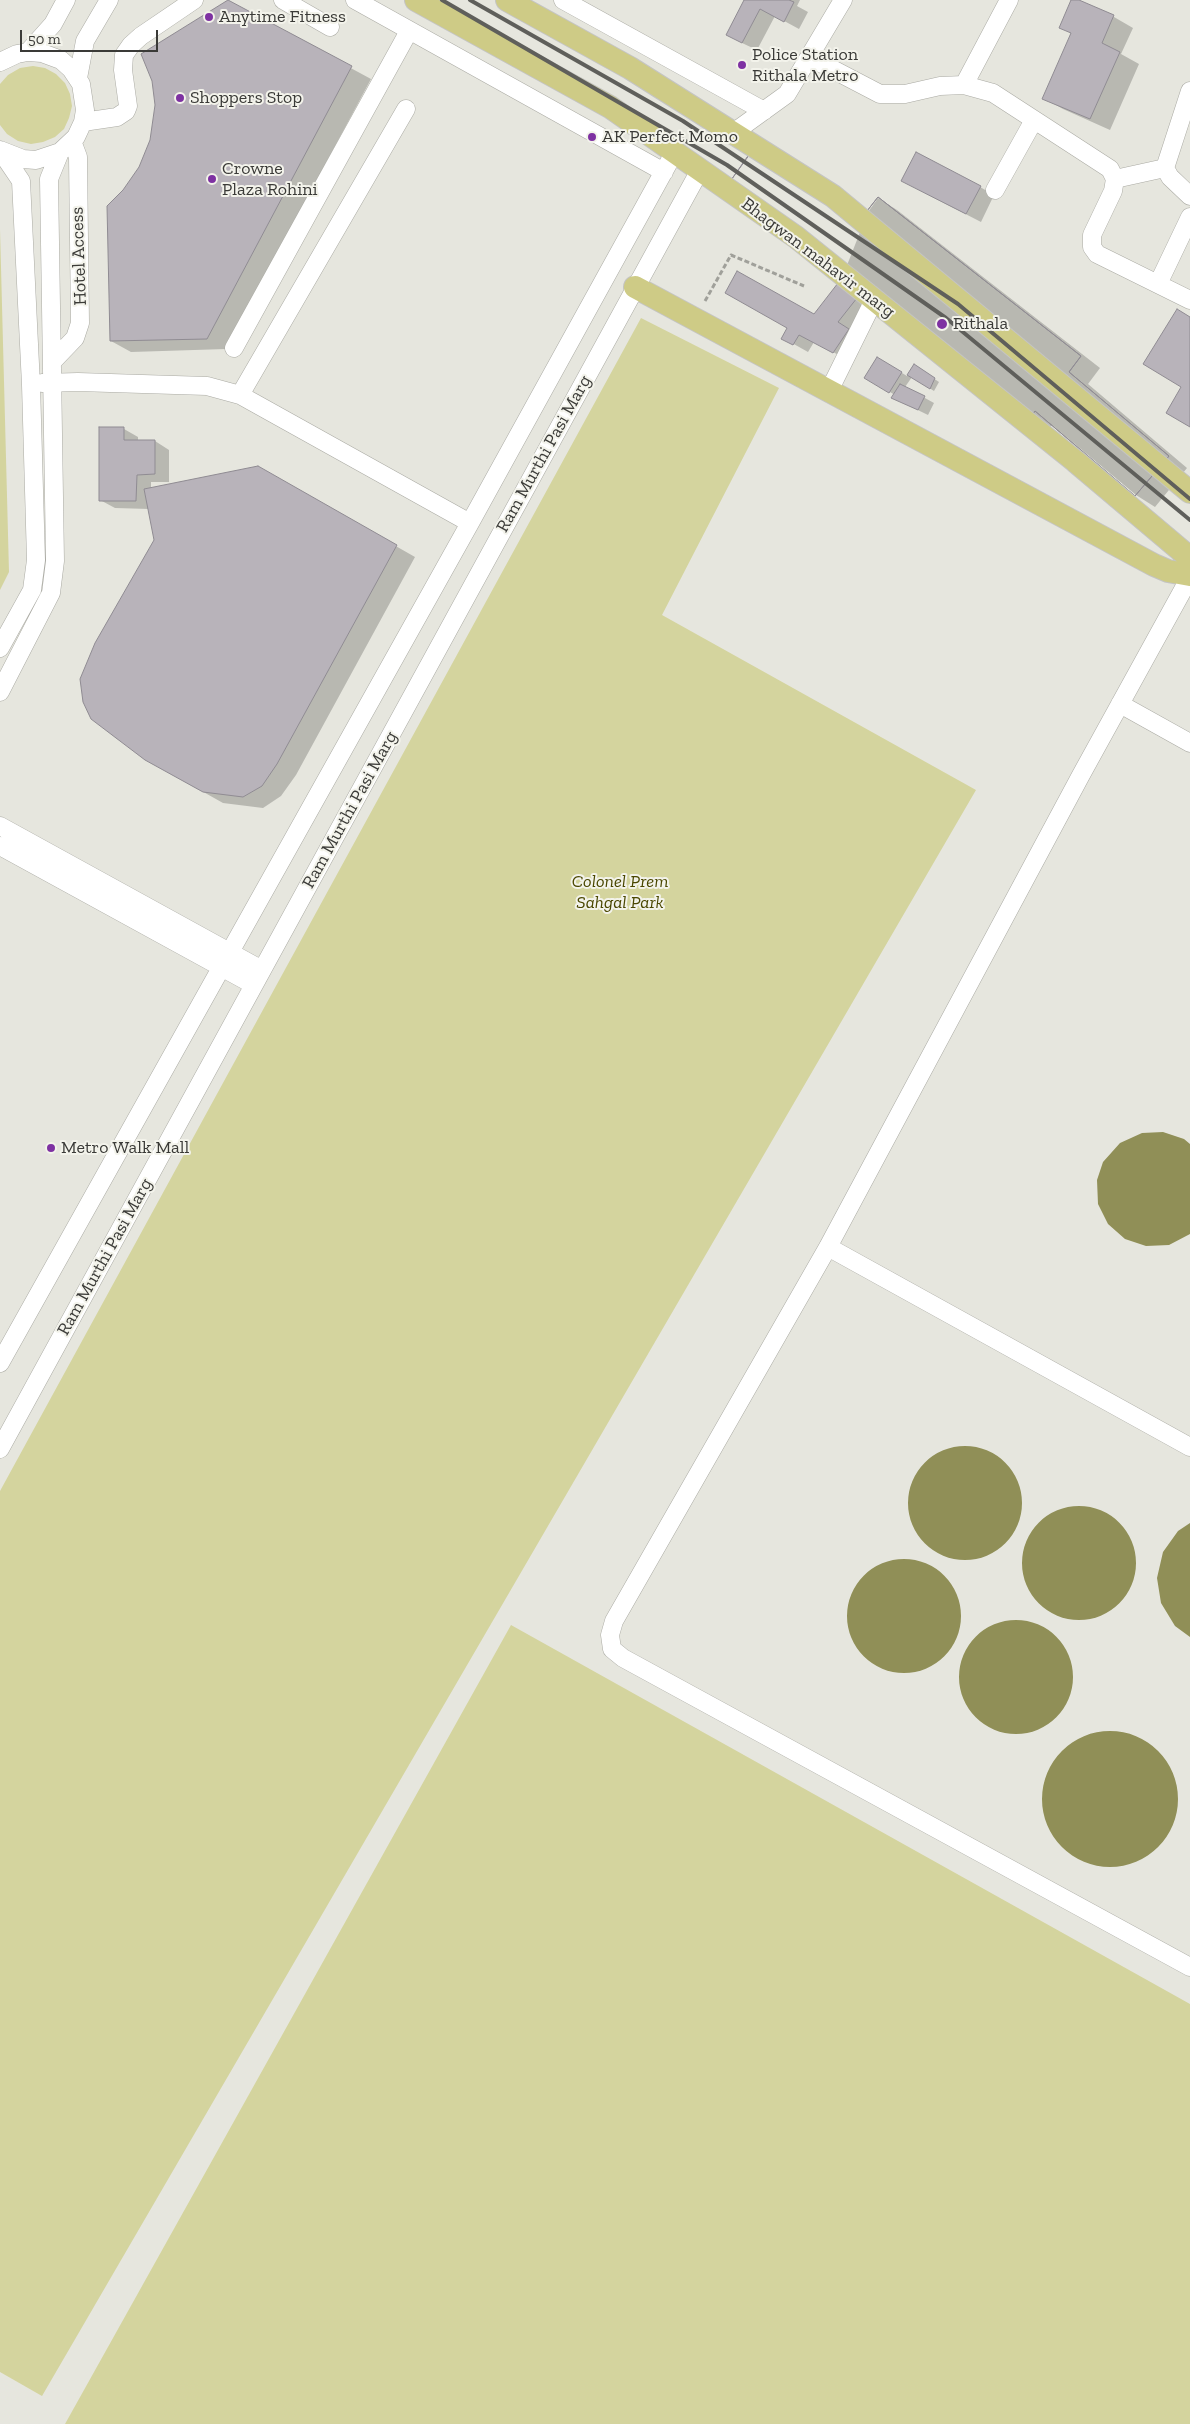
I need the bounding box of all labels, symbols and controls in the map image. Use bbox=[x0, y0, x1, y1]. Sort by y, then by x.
place label: Anytime Fitness bbox=[219, 6, 346, 28]
marker: Anytime Fitness bbox=[203, 11, 215, 23]
scale bar bbox=[22, 20, 160, 52]
text: 50 m bbox=[28, 30, 61, 48]
place label: Police Station Rithala Metro bbox=[752, 44, 859, 86]
marker: Police Station Rithala Metro bbox=[736, 59, 748, 71]
place label: Shoppers Stop bbox=[190, 87, 302, 109]
marker: Shoppers Stop bbox=[174, 92, 186, 104]
place label: AK Perfect Momo bbox=[602, 126, 738, 148]
marker: AK Perfect Momo bbox=[586, 131, 598, 143]
place label: Crowne Plaza Rohini bbox=[222, 158, 318, 200]
marker: Crowne Plaza Rohini bbox=[206, 173, 218, 185]
street label: Bhagwan mahavir marg bbox=[737, 193, 899, 323]
street label: Hotel Access bbox=[66, 206, 92, 306]
place label: Rithala bbox=[953, 313, 1008, 335]
marker: Rithala bbox=[935, 317, 949, 331]
street label: Ram Murthi Pasi Marg bbox=[492, 372, 596, 536]
street label: Ram Murthi Pasi Marg bbox=[298, 728, 402, 892]
park label: Colonel Prem Sahgal Park bbox=[572, 871, 668, 914]
place label: Metro Walk Mall bbox=[61, 1137, 189, 1159]
marker: Metro Walk Mall bbox=[45, 1142, 57, 1154]
street label: Ram Murthi Pasi Marg bbox=[53, 1175, 157, 1339]

